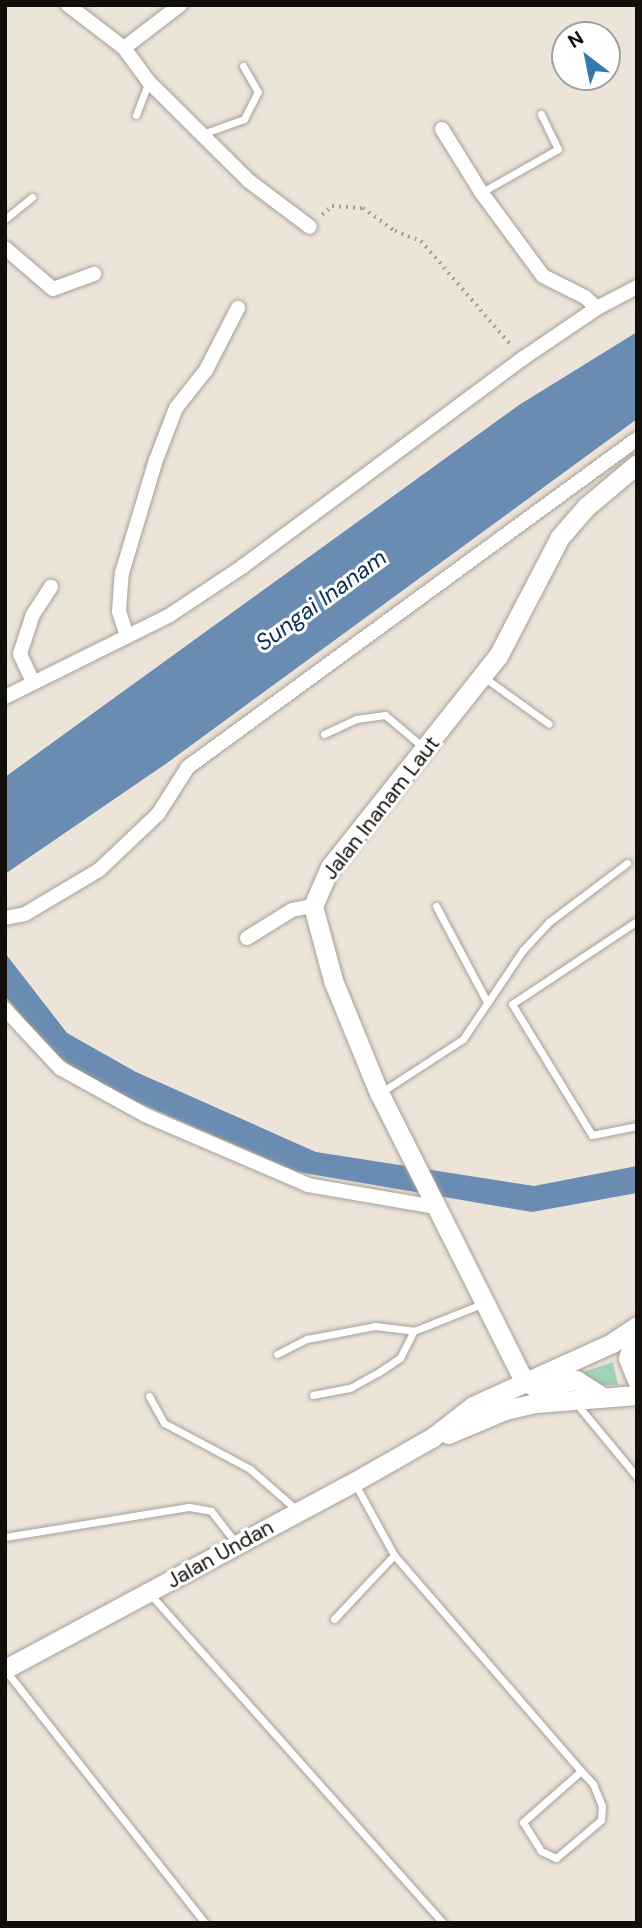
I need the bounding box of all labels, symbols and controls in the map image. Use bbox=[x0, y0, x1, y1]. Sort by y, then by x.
north arrow bbox=[551, 21, 621, 91]
text: N bbox=[563, 25, 588, 54]
water label: Sungai Inanam bbox=[250, 543, 392, 657]
street label: Jalan Inanam Laut bbox=[317, 731, 445, 885]
street label: Jalan Undan bbox=[162, 1514, 278, 1594]

